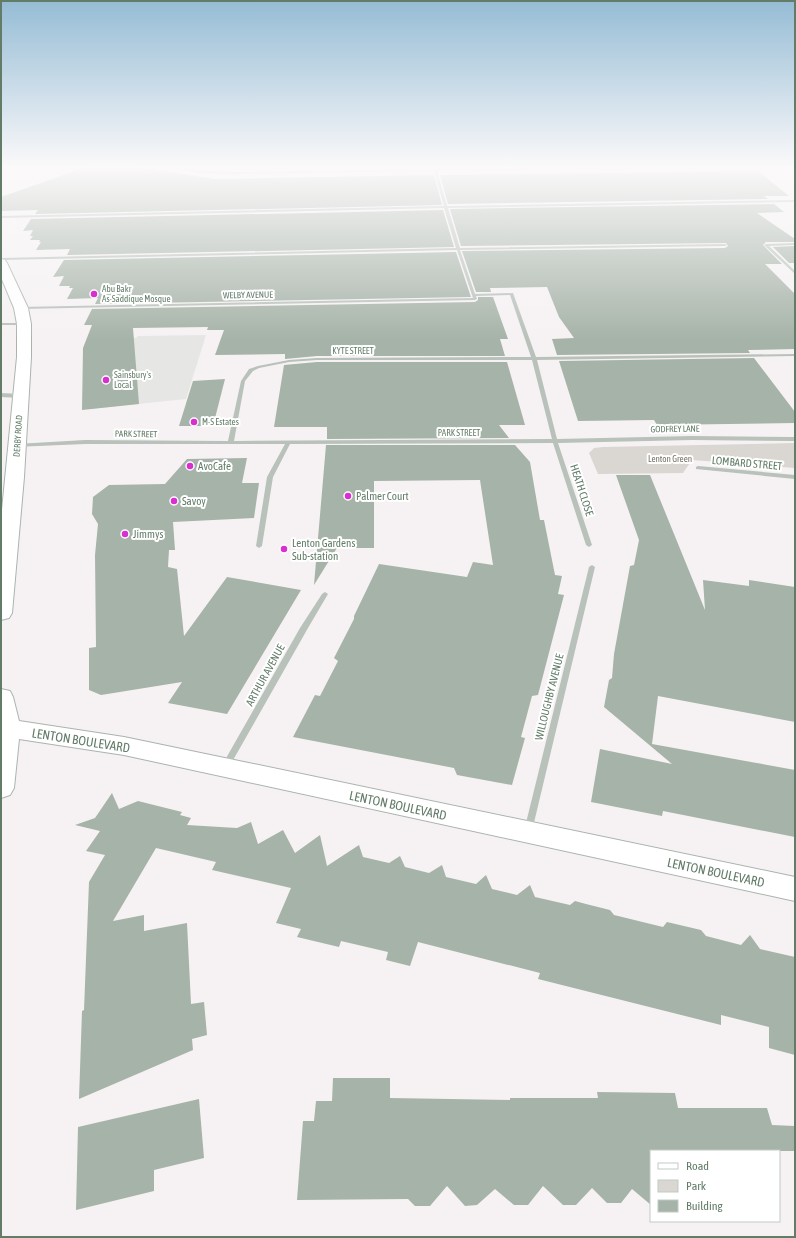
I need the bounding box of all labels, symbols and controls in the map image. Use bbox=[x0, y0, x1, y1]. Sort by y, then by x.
place label: Abu Bakr As-Saddique Mosque bbox=[102, 284, 170, 304]
marker: Abu Bakr As-Saddique Mosque bbox=[89, 289, 99, 299]
street label: WELBY AVENUE bbox=[223, 290, 273, 300]
street label: KYTE STREET bbox=[332, 346, 374, 356]
place label: Sainsbury's Local bbox=[114, 370, 151, 390]
marker: Sainsbury's Local bbox=[101, 375, 111, 385]
street label: DERBY ROAD bbox=[12, 415, 24, 457]
marker: M-S Estates bbox=[189, 417, 199, 427]
place label: M-S Estates bbox=[202, 417, 239, 427]
street label: GODFREY LANE bbox=[650, 424, 700, 434]
street label: PARK STREET bbox=[438, 428, 480, 438]
street label: PARK STREET bbox=[115, 429, 157, 439]
park label: Lenton Green bbox=[648, 454, 692, 464]
street label: LOMBARD STREET bbox=[711, 454, 783, 472]
place label: AvoCafe bbox=[198, 460, 231, 472]
marker: AvoCafe bbox=[185, 461, 195, 471]
street label: HEATH CLOSE bbox=[568, 463, 596, 518]
place label: Palmer Court bbox=[356, 490, 409, 502]
marker: Palmer Court bbox=[343, 491, 353, 501]
place label: Savoy bbox=[182, 495, 206, 507]
marker: Savoy bbox=[169, 496, 179, 506]
place label: Jimmys bbox=[133, 528, 163, 540]
marker: Jimmys bbox=[120, 529, 130, 539]
place label: Lenton Gardens Sub-station bbox=[292, 537, 355, 562]
marker: Lenton Gardens Sub-station bbox=[279, 544, 289, 554]
street label: ARTHUR AVENUE bbox=[243, 642, 287, 708]
street label: WILLOUGHBY AVENUE bbox=[532, 652, 566, 742]
street label: LENTON BOULEVARD bbox=[31, 725, 131, 756]
street label: LENTON BOULEVARD bbox=[348, 788, 448, 823]
street label: LENTON BOULEVARD bbox=[666, 855, 766, 890]
legend bbox=[650, 1150, 780, 1222]
text: Road bbox=[686, 1159, 709, 1173]
text: Park bbox=[686, 1179, 707, 1193]
text: Building bbox=[686, 1199, 724, 1213]

